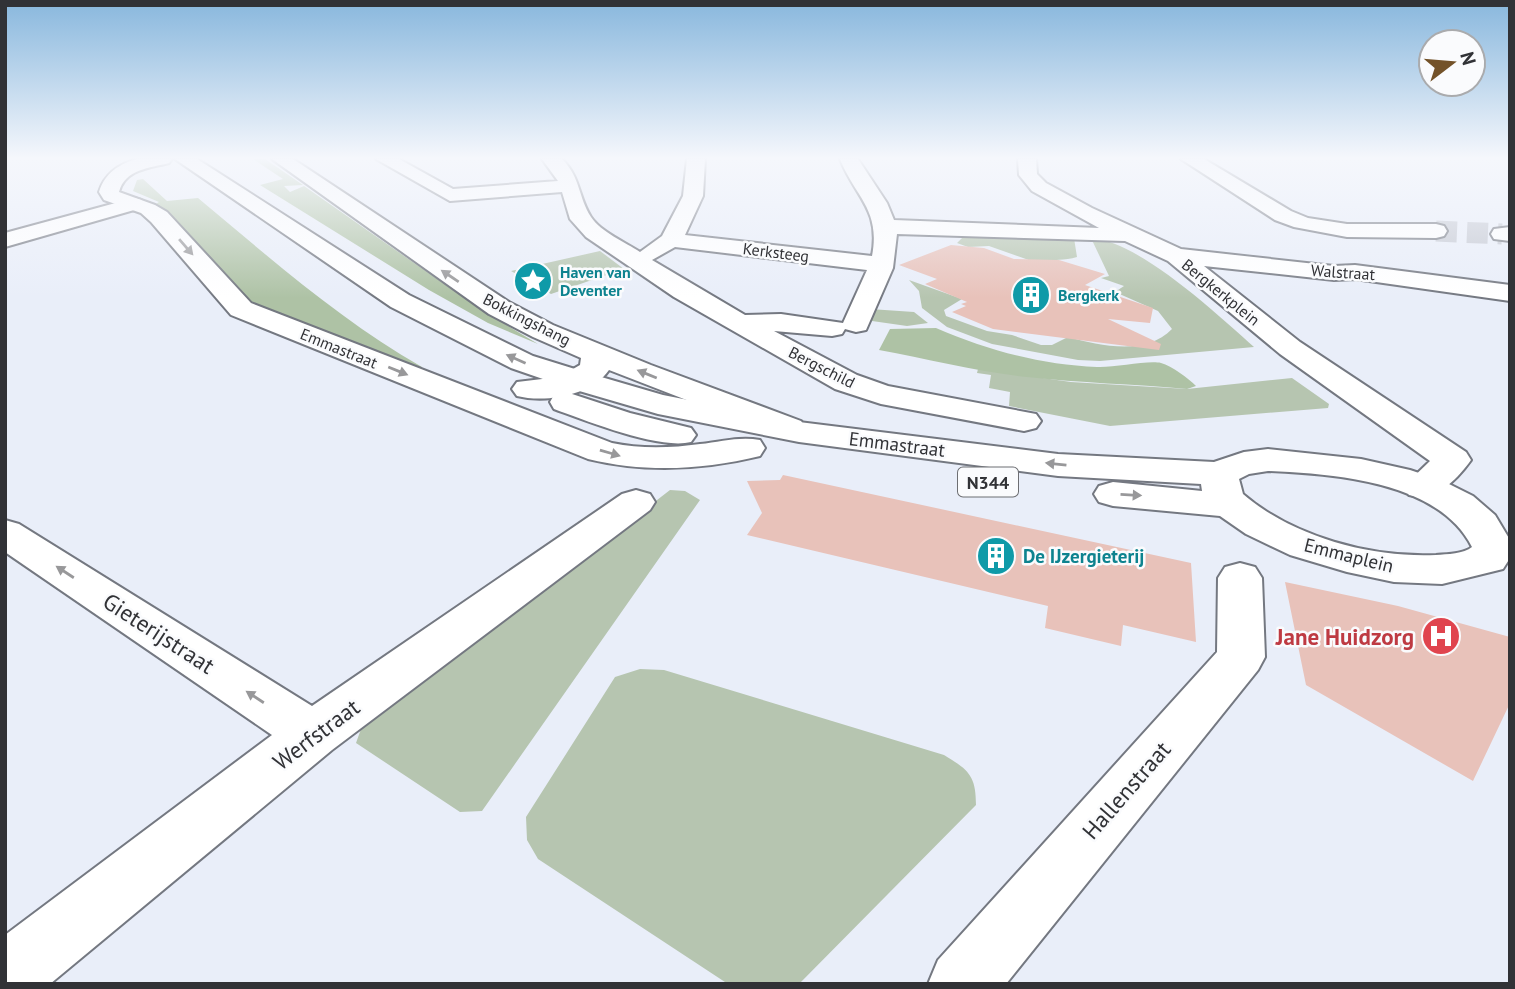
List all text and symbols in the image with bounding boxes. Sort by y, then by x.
north arrow [1417,28,1487,98]
text: N [1455,49,1482,68]
one-way arrow [178,238,193,255]
street label: Kerksteeg [742,238,810,266]
street label: Bergkerkplein [1178,254,1264,330]
place icon: Haven van Deventer [512,260,554,302]
street label: Walstraat [1310,260,1376,284]
place label: Haven van Deventer [560,262,631,300]
one-way arrow [440,269,460,282]
building icon: Bergkerk [1010,274,1052,316]
place label: Bergkerk [1058,285,1119,305]
street label: Bokkingshang [480,288,574,350]
street label: Emmastraat [298,323,381,373]
street label: Bergschild [785,342,859,392]
one-way arrow [506,353,526,365]
one-way arrow [387,366,408,377]
one-way arrow [637,369,658,380]
street label: Emmastraat [848,426,947,462]
one-way arrow [599,449,620,459]
one-way arrow [1045,459,1067,470]
road number: N344 [958,468,1018,496]
one-way arrow [1120,490,1142,501]
street label: Emmaplein [1302,532,1396,578]
building icon: De IJzergieterij [975,535,1017,577]
place label: De IJzergieterij [1023,544,1144,568]
one-way arrow [56,565,74,579]
street label: Gieterijstraat [98,586,220,680]
hospital icon: Jane Huidzorg [1420,615,1462,657]
place label: Jane Huidzorg [1275,622,1414,651]
one-way arrow [246,691,265,704]
street label: Werfstraat [267,692,365,776]
street label: Hallenstraat [1076,735,1177,845]

